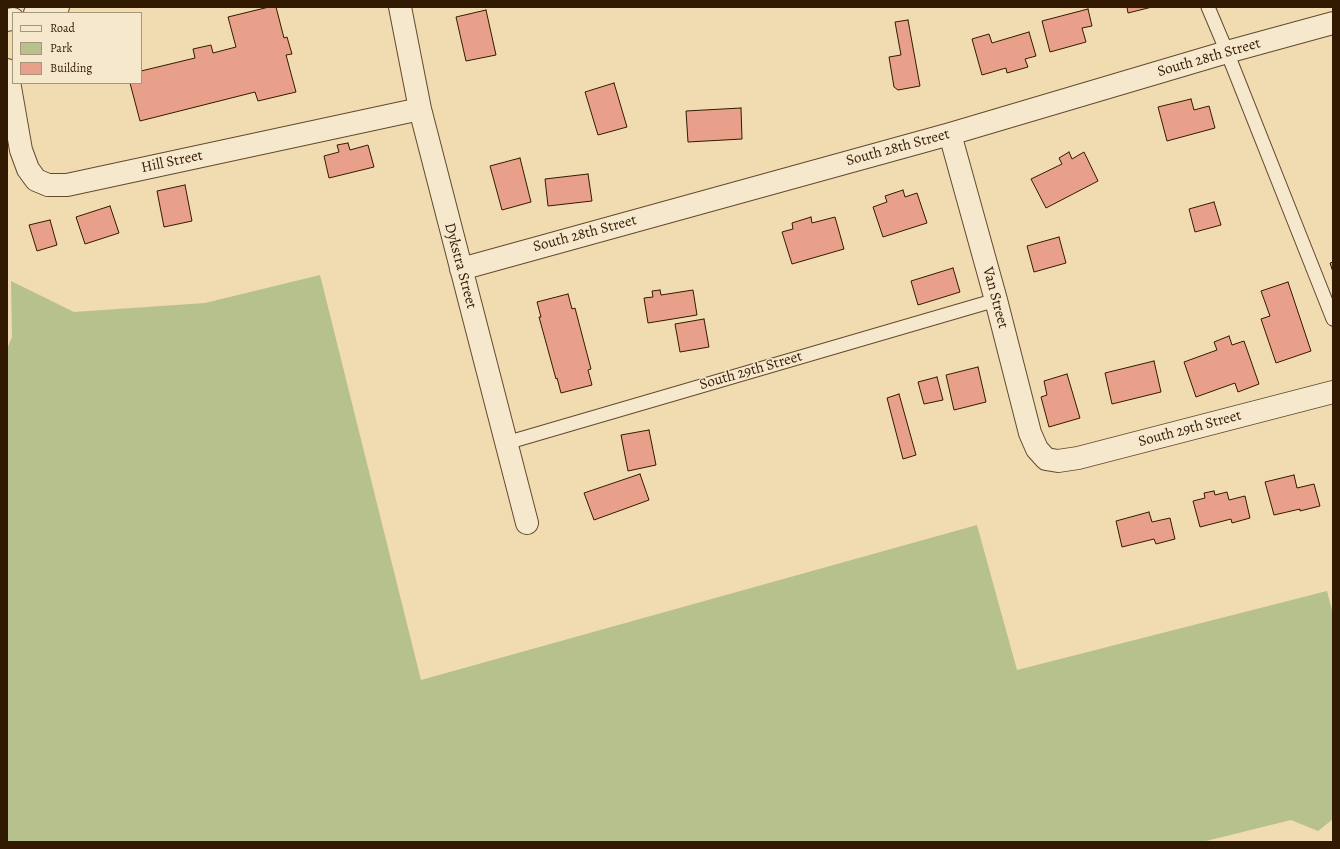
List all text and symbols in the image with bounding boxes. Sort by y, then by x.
legend [12,12,142,84]
text: Road [50,20,75,36]
street label: South 28th Street [1155,35,1263,81]
text: Park [50,40,73,56]
text: Building [50,60,92,76]
street label: South 28th Street [844,126,952,170]
street label: Hill Street [140,147,204,177]
street label: South 28th Street [531,212,639,256]
street label: Dykstra Street [440,221,480,311]
street label: Van Street [978,265,1012,331]
street label: South 29th Street [698,348,804,394]
street label: South 29th Street [1137,407,1243,451]

